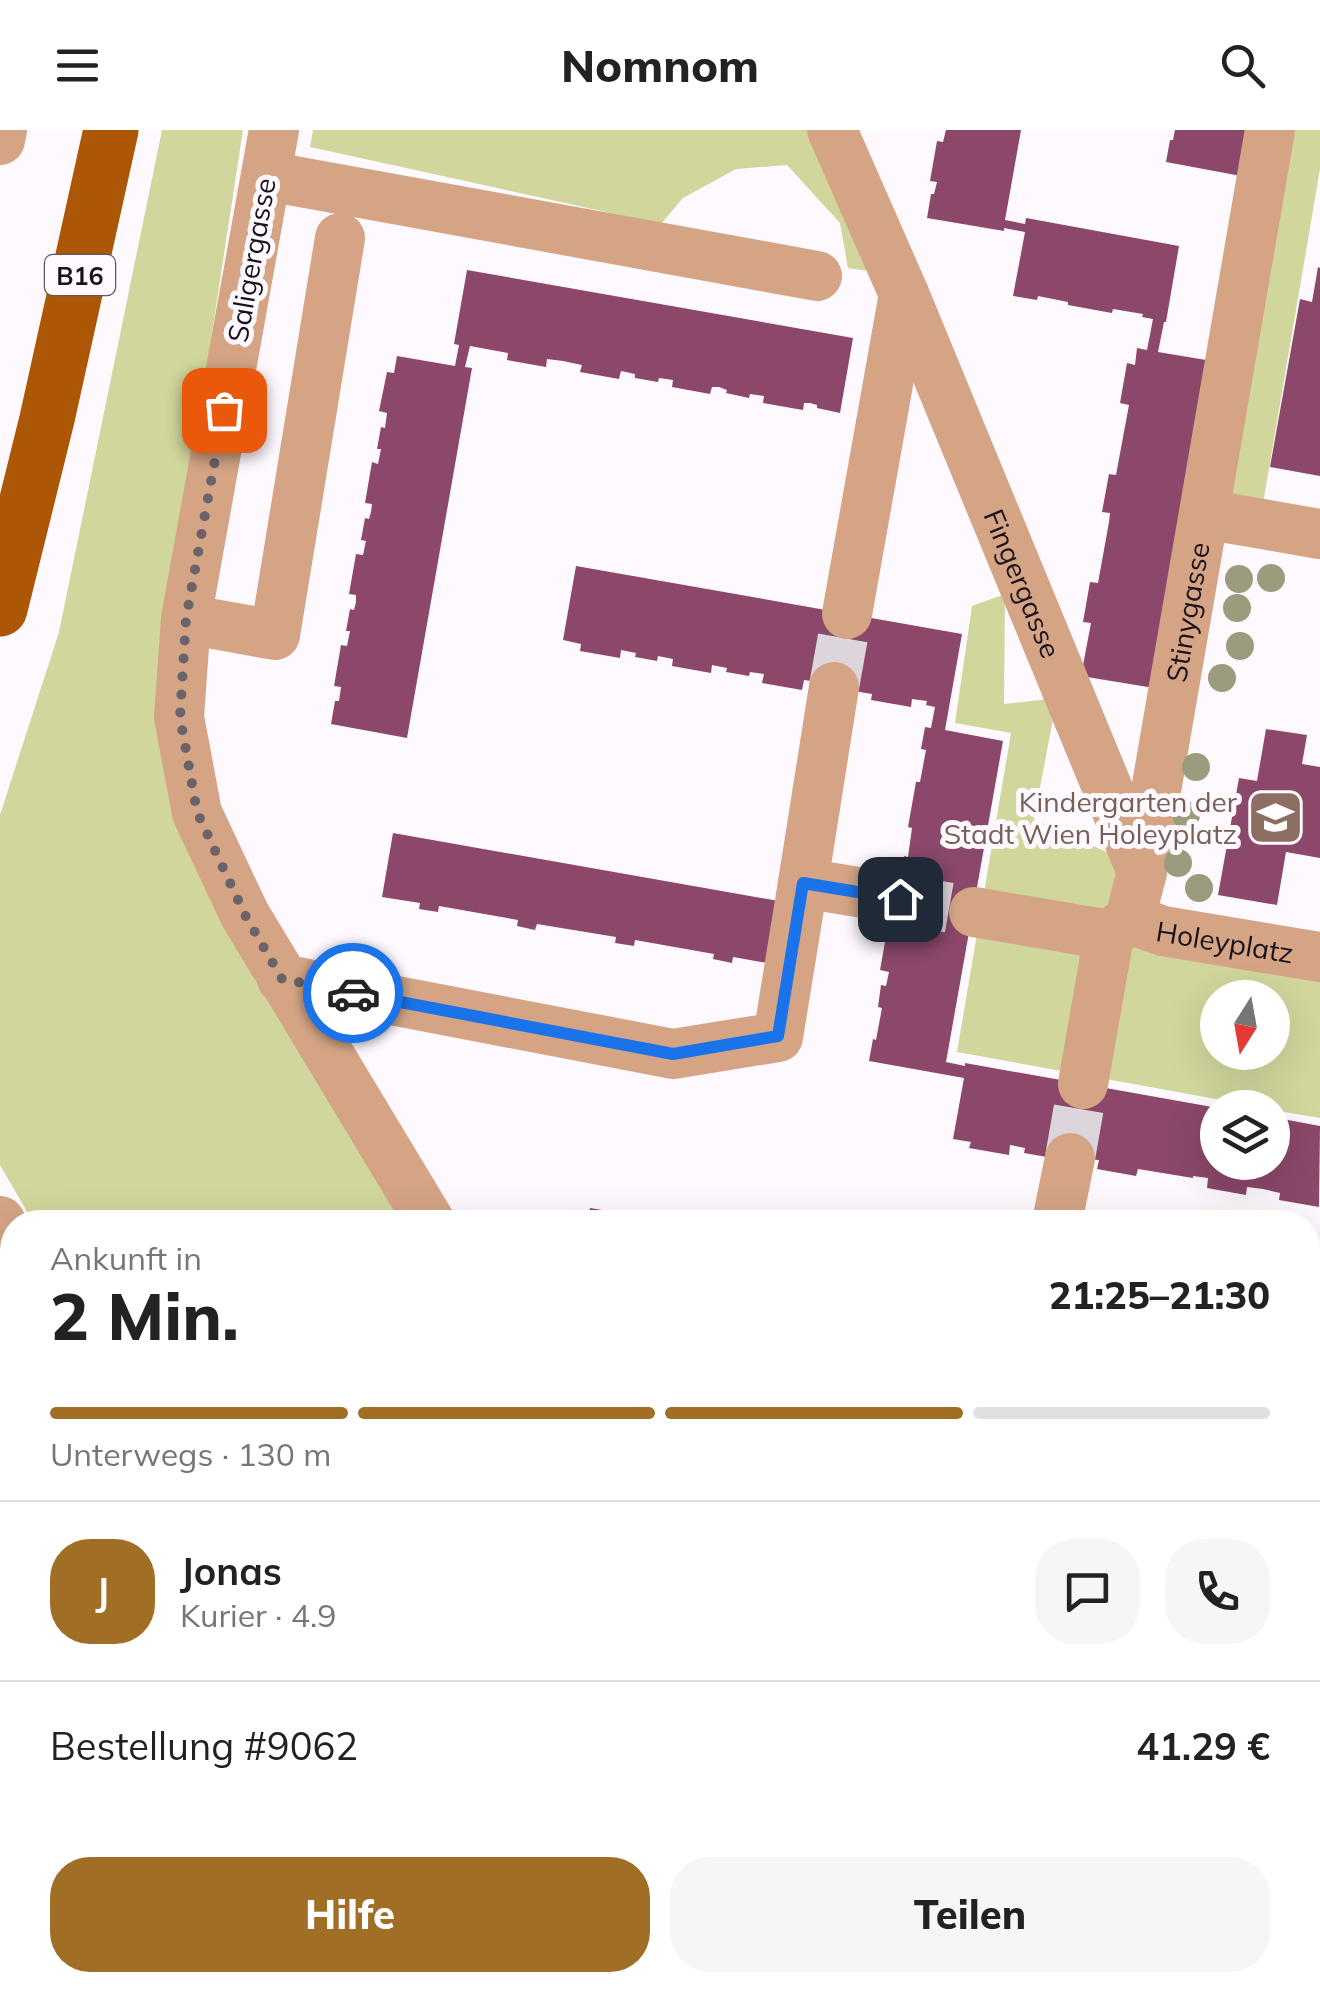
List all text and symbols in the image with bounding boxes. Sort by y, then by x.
text: Nomnom [561,37,759,93]
icon: menu [50,38,105,93]
icon: search [1215,38,1270,93]
street label: Saligergasse [219,175,283,345]
road number: B16 [45,255,115,295]
pin [182,368,267,453]
icon: bag [197,383,252,438]
street label: Fingergasse [977,504,1069,663]
street label: Stinygasse [1158,539,1216,685]
place label: Kindergarten der Stadt Wien Holeyplatz [944,784,1238,851]
school or university icon: Kindergarten der Stadt Wien Holeyplatz [1246,787,1306,847]
pin [858,857,943,942]
icon: home [873,872,928,927]
street label: Holeyplatz [1154,913,1296,970]
courier [303,943,403,1043]
icon: car [326,966,381,1021]
north arrow [1200,980,1290,1070]
map controls [1200,980,1290,1180]
button: layers [1200,1090,1290,1180]
text: Ankunft in [50,1238,202,1278]
text: 21:25–21:30 [1049,1271,1270,1319]
text: 2 Min. [50,1275,239,1356]
text: Unterwegs · 130 m [50,1434,331,1474]
button: chat [1035,1539,1140,1644]
button: phone [1165,1539,1270,1644]
text: Jonas [180,1547,282,1595]
text: J [96,1567,109,1615]
text: Kurier · 4.9 [180,1595,336,1635]
text: Bestellung #9062 [50,1722,358,1770]
text: 41.29 € [1136,1722,1270,1770]
button: Hilfe [50,1857,650,1972]
button: Teilen [670,1857,1270,1972]

